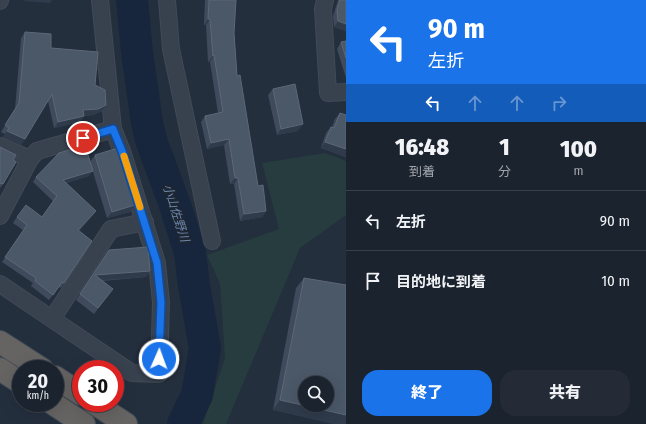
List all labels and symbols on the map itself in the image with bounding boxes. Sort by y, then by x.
pin [66,121,100,155]
water label: 小山佐野川 [160,182,193,246]
position arrow [138,338,180,380]
speed limit sign: 30 [72,360,124,412]

